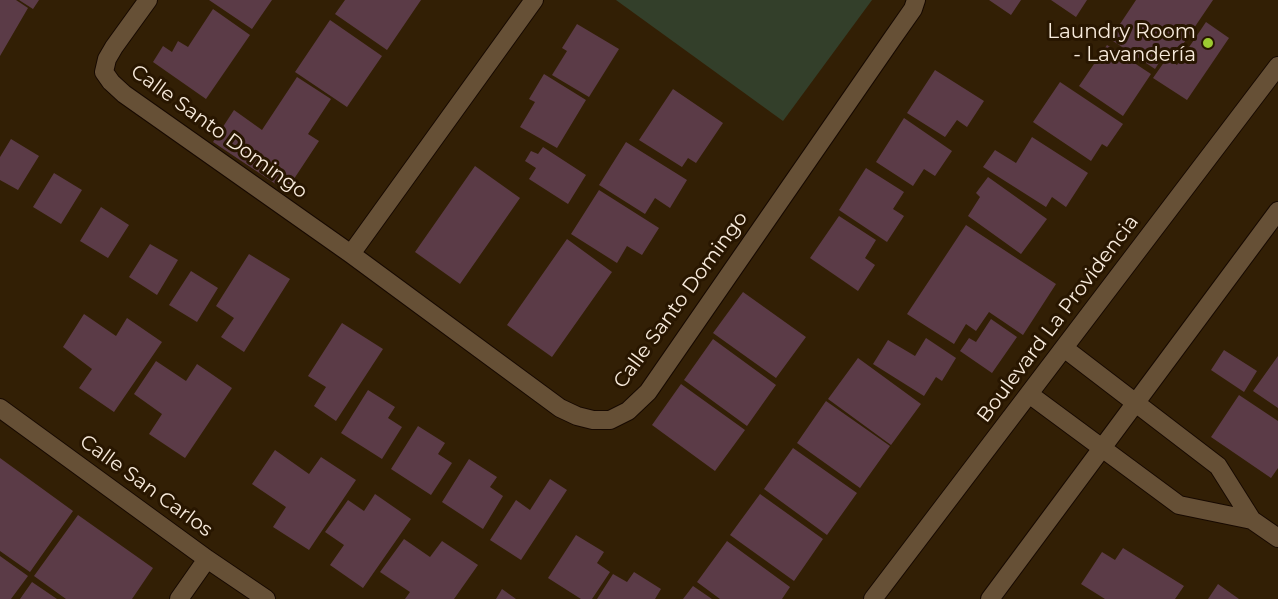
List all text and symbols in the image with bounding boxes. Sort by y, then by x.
place label: Laundry Room - Lavandería [1047,20,1196,67]
marker: Laundry Room - Lavandería [1201,36,1215,50]
street label: Calle Santo Domingo [126,60,312,204]
street label: Calle Santo Domingo [609,207,753,393]
street label: Boulevard La Providencia [972,211,1144,427]
street label: Calle San Carlos [75,430,217,542]

